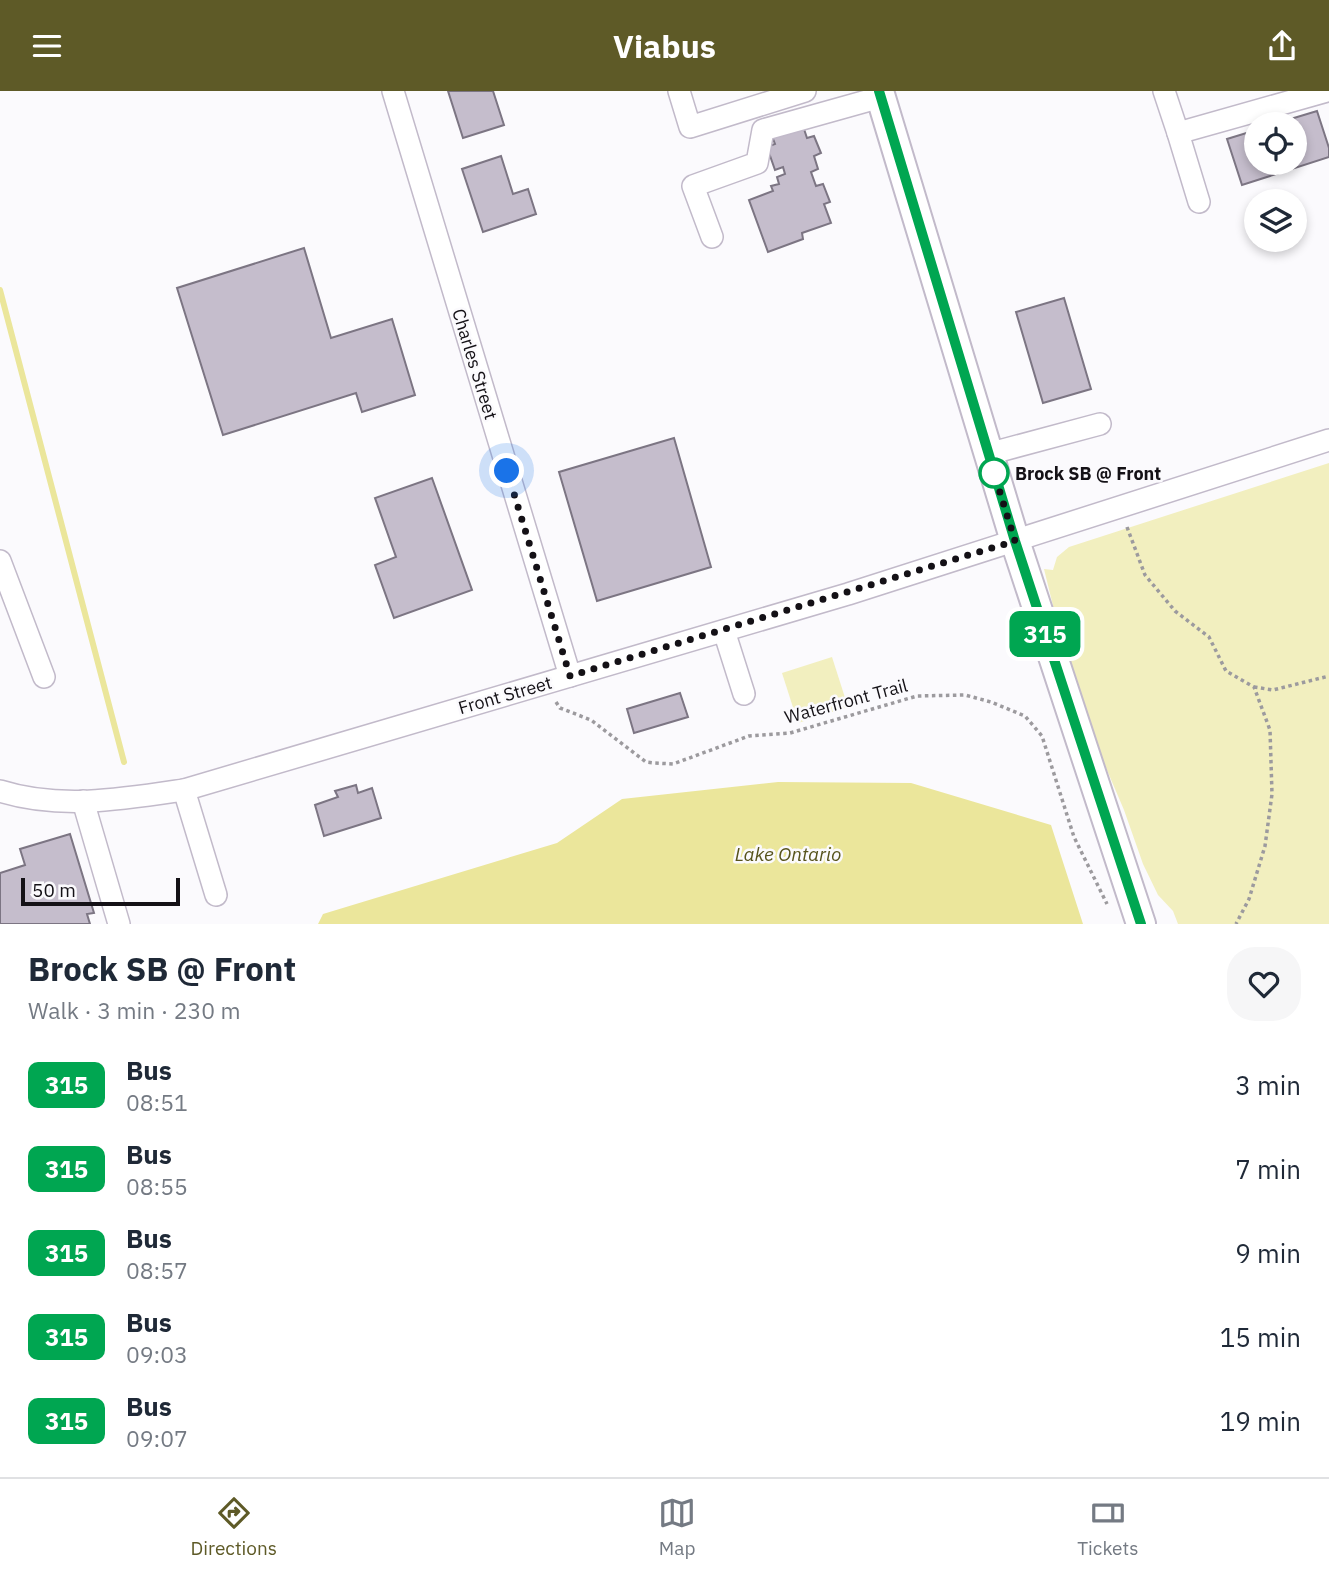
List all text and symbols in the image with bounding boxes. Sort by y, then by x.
text: Viabus [613,25,716,67]
icon: menu [28,27,66,65]
icon: share [1263,27,1301,65]
map controls [1244,112,1307,252]
button: locate [1244,112,1307,175]
button: layers [1244,189,1307,252]
street label: Charles Street [447,306,503,422]
your location [489,453,524,488]
marker: Brock SB @ Front [979,458,1009,488]
place label: Brock SB @ Front [1015,462,1161,485]
line badge: 315 [1005,611,1085,657]
text: 315 [1023,618,1067,650]
street label: Front Street [455,671,555,719]
street label: Waterfront Trail [782,673,910,728]
water label: Lake Ontario [735,842,841,866]
scale bar [21,875,180,907]
text: 50 m [32,878,76,902]
text: Brock SB @ Front [28,947,296,990]
button: heart [1227,947,1301,1021]
text: Walk · 3 min · 230 m [28,995,241,1025]
text: Bus [126,1053,172,1087]
text: 3 min [1235,1068,1301,1102]
text: 315 [45,1069,88,1101]
text: 08:51 [126,1087,188,1117]
text: Bus [126,1137,172,1171]
text: 7 min [1235,1152,1301,1186]
text: 315 [45,1153,88,1185]
text: 08:55 [126,1171,188,1201]
text: Bus [126,1221,172,1255]
text: 9 min [1235,1236,1301,1270]
text: 315 [45,1237,88,1269]
text: 08:57 [126,1255,188,1285]
text: Bus [126,1305,172,1339]
text: 15 min [1220,1320,1301,1354]
text: 315 [45,1321,88,1353]
text: 09:03 [126,1339,188,1369]
text: Bus [126,1389,172,1423]
text: 19 min [1220,1404,1301,1438]
text: 315 [45,1405,88,1437]
text: 09:07 [126,1423,188,1453]
tab: Directions [191,1494,277,1560]
tab: Map [658,1494,696,1560]
tab: Tickets [1077,1494,1138,1560]

